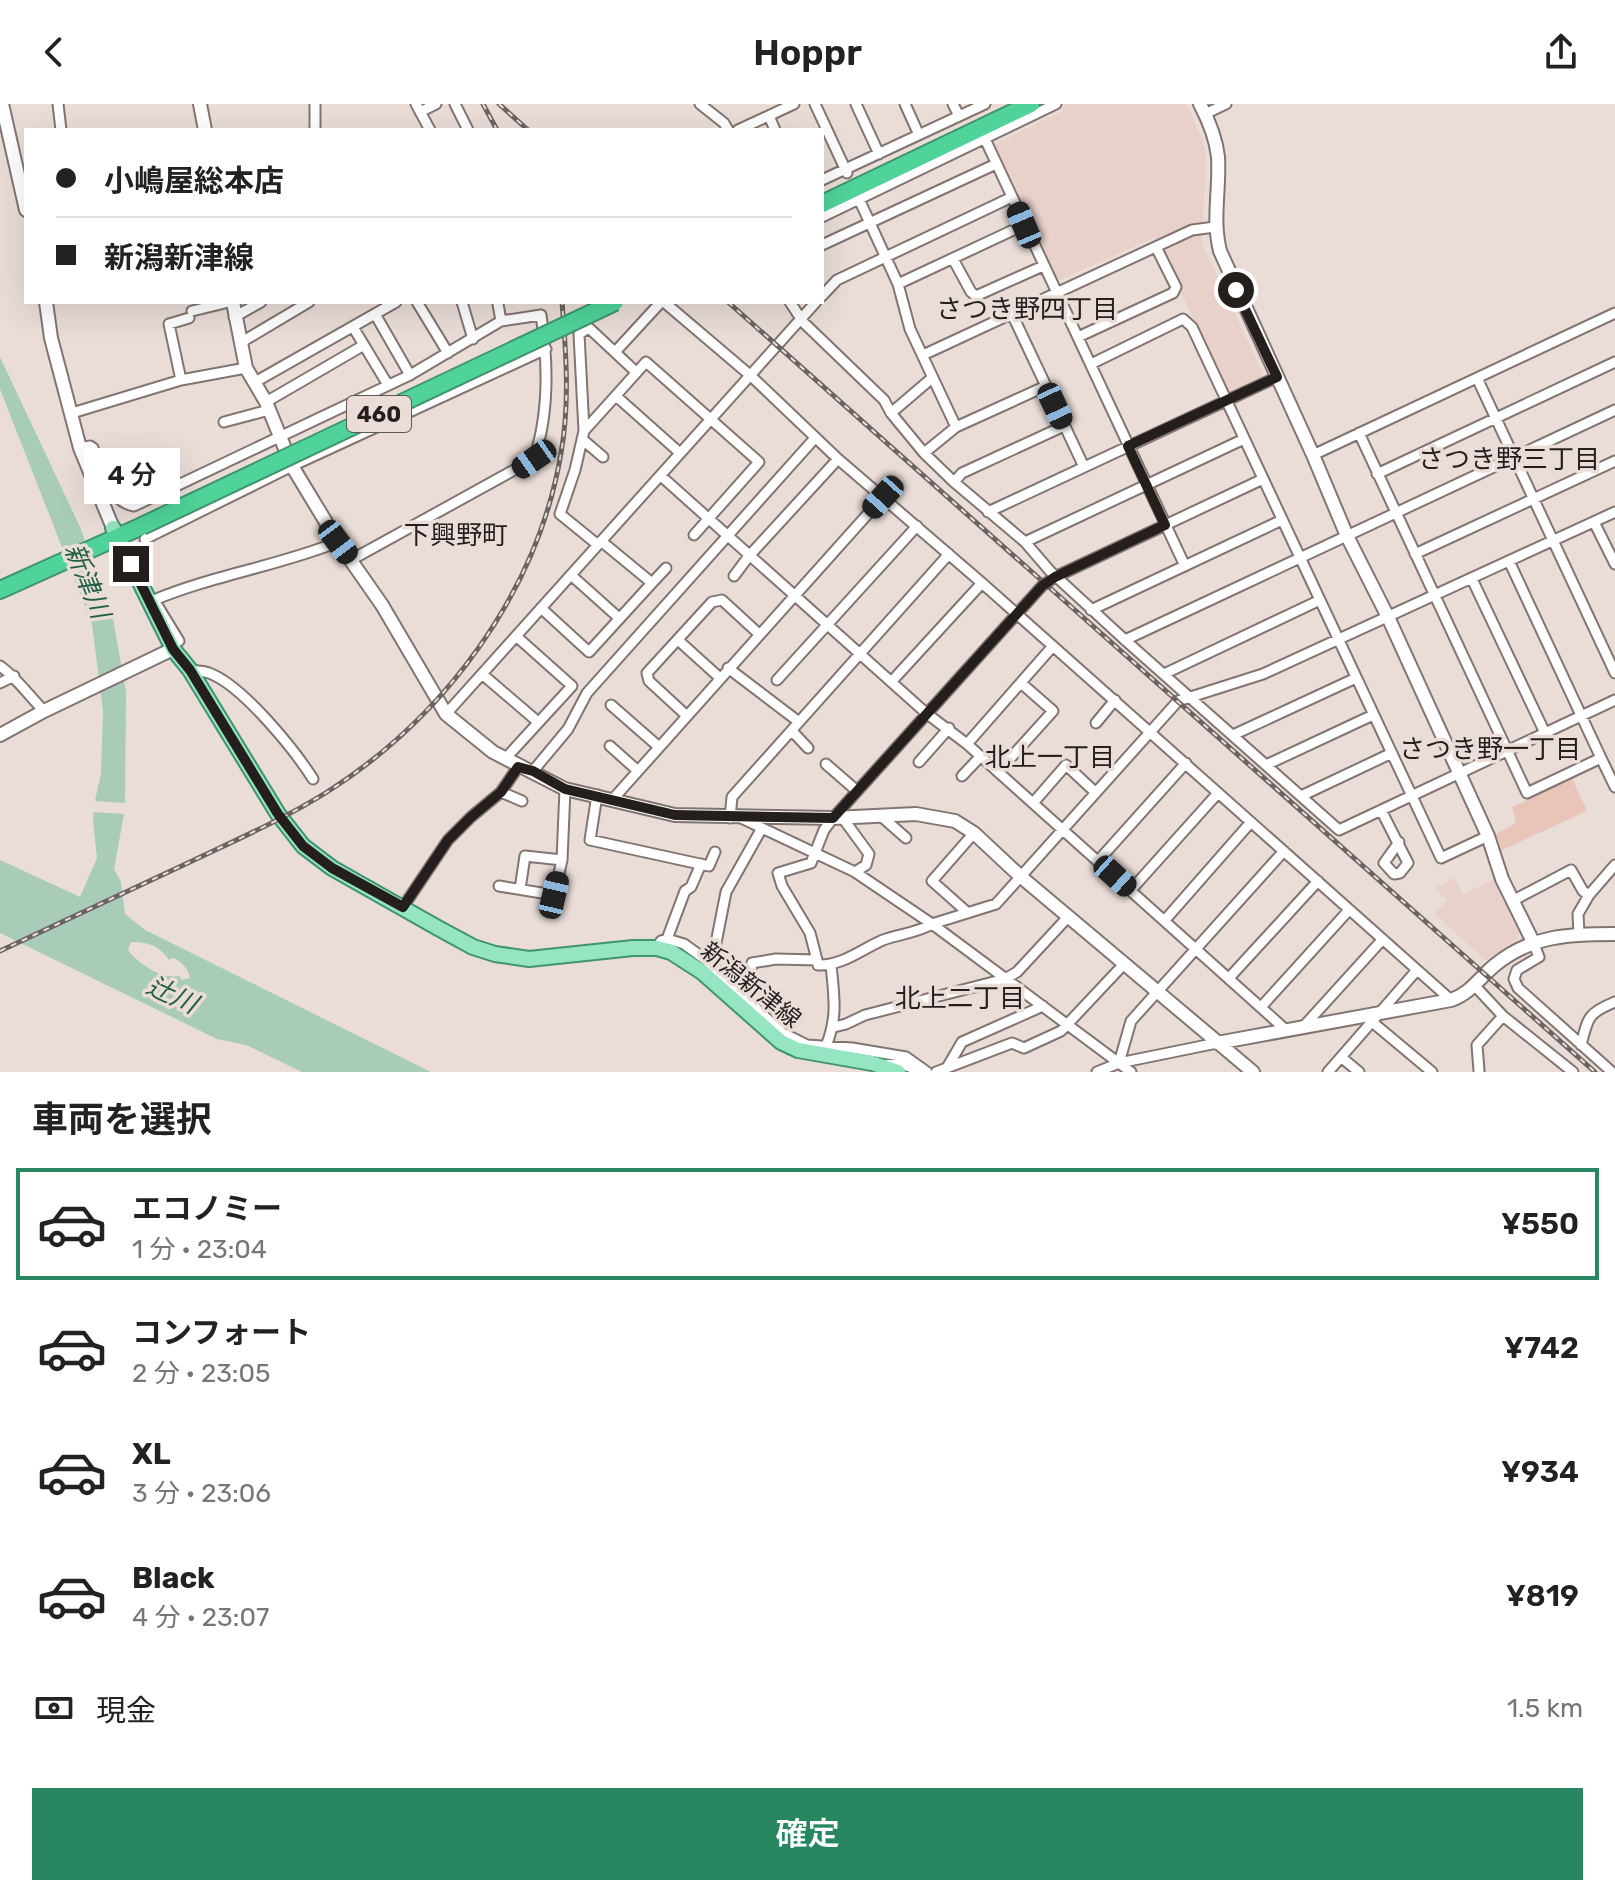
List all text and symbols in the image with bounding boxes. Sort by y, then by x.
icon: back [32,30,76,74]
icon: share [1539,30,1583,74]
text: Hoppr [753,31,862,74]
text: 小嶋屋総本店 [104,163,284,199]
car [1004,198,1044,252]
text: 新潟新津線 [104,240,254,276]
route start [1218,272,1254,308]
district label: さつき野四丁目 [936,294,1118,325]
car [1034,379,1076,433]
road number: 460 [347,396,411,432]
car [507,435,561,483]
district label: さつき野三丁目 [1418,444,1600,475]
callout: 4 分 [83,448,179,504]
text: 4 分 [107,460,157,491]
car [858,471,908,523]
car [314,516,362,568]
district label: 下興野町 [404,520,508,551]
water label: 新津川 [58,539,117,626]
route end [113,546,149,582]
district label: さつき野一丁目 [1399,734,1581,765]
district label: 北上一丁目 [985,742,1115,773]
car [1089,851,1141,901]
car [537,869,571,921]
street label: 新潟新津線 [696,936,806,1034]
water label: 辻川 [142,970,205,1021]
district label: 北上二丁目 [895,983,1025,1014]
text: 車両を選択 [32,1098,212,1141]
icon: car [36,1188,108,1260]
text: エコノミー [132,1191,282,1227]
text: ¥550 [1501,1206,1579,1242]
text: 1 分 · 23:04 [132,1234,267,1265]
icon: car [36,1312,108,1384]
text: コンフォート [132,1315,311,1351]
text: ¥742 [1504,1330,1579,1366]
text: 2 分 · 23:05 [132,1358,270,1389]
icon: car [36,1436,108,1508]
text: XL [132,1436,171,1472]
text: ¥934 [1501,1454,1579,1490]
text: 3 分 · 23:06 [132,1478,271,1509]
icon: car [36,1560,108,1632]
text: Black [132,1560,215,1596]
text: ¥819 [1506,1578,1579,1614]
text: 4 分 · 23:07 [132,1602,269,1633]
icon: cash [32,1686,76,1730]
text: 現金 [96,1693,156,1729]
text: 1.5 km [1507,1693,1583,1724]
button: 確定 [32,1788,1583,1880]

